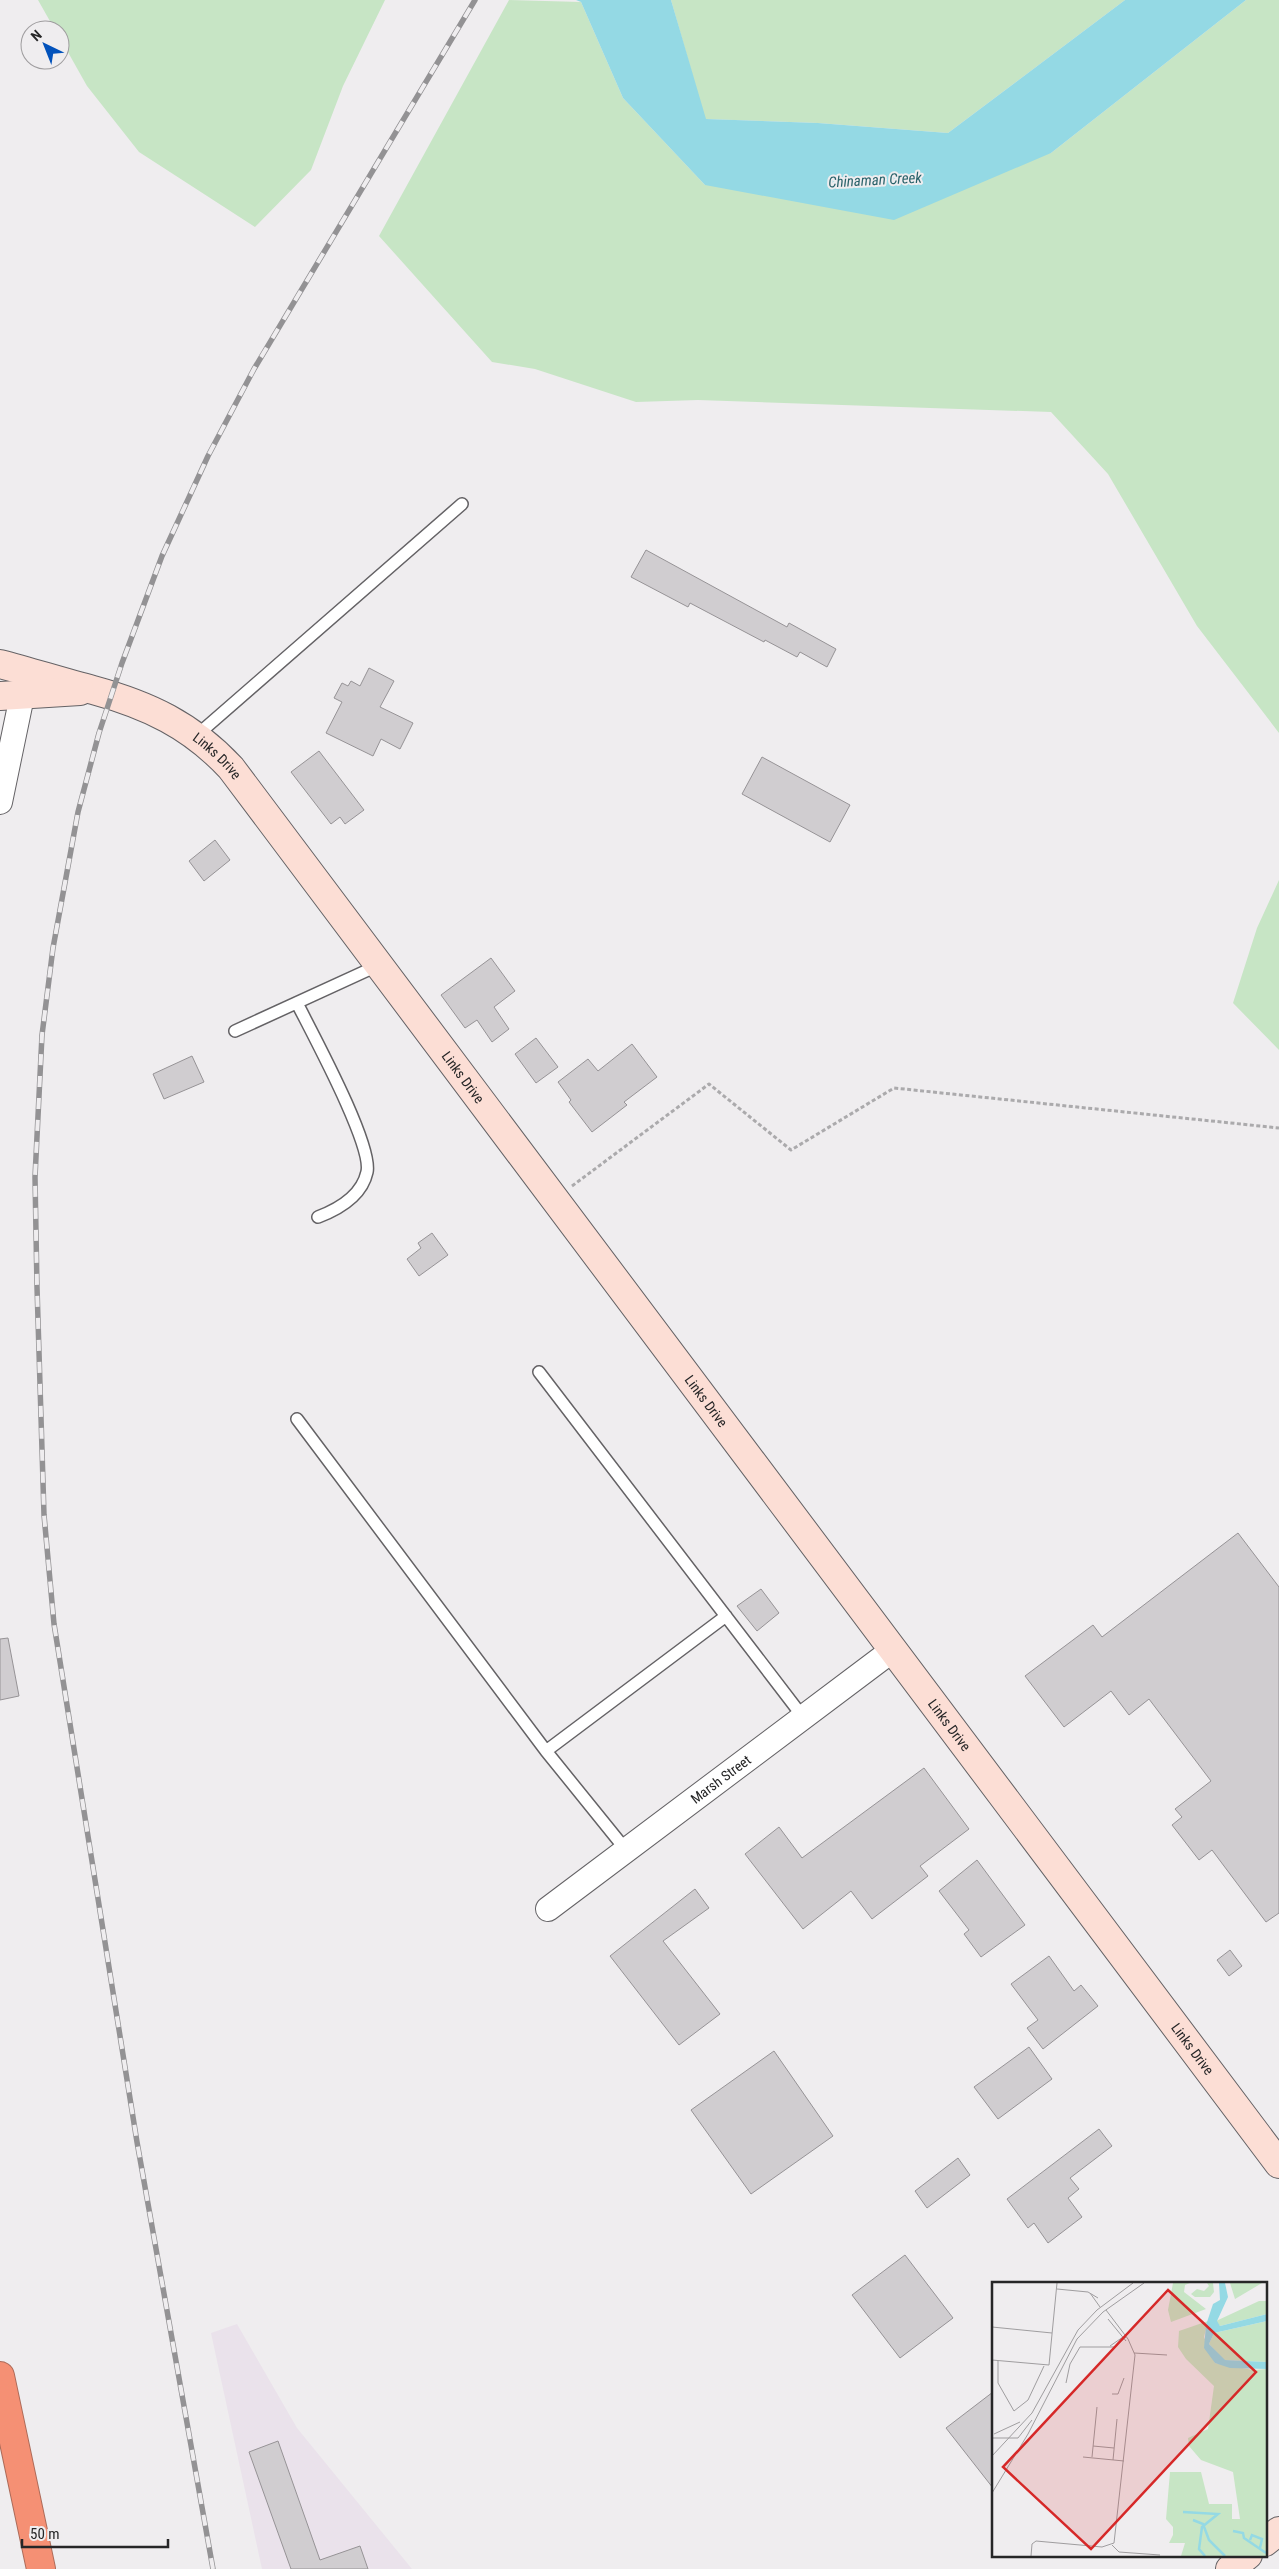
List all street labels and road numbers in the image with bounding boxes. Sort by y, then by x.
street label: Links Drive [190,729,245,783]
street label: Links Drive [439,1048,488,1107]
street label: Links Drive [682,1372,731,1430]
street label: Links Drive [925,1696,974,1754]
street label: Marsh Street [688,1752,754,1807]
street label: Links Drive [1168,2020,1217,2078]

